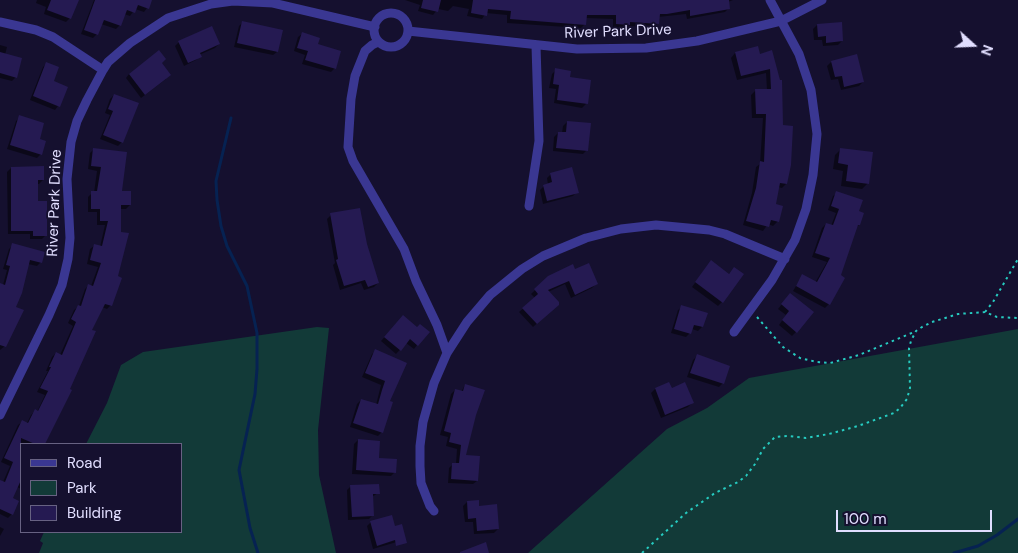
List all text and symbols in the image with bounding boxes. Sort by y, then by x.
north arrow [948,20,998,70]
street label: River Park Drive [564,21,672,43]
text: N [977,42,997,58]
street label: River Park Drive [44,149,66,257]
legend [20,443,182,533]
text: Road [67,453,102,473]
text: Park [67,478,97,498]
scale bar [838,500,994,532]
text: Building [67,503,122,523]
text: 100 m [844,509,887,529]

